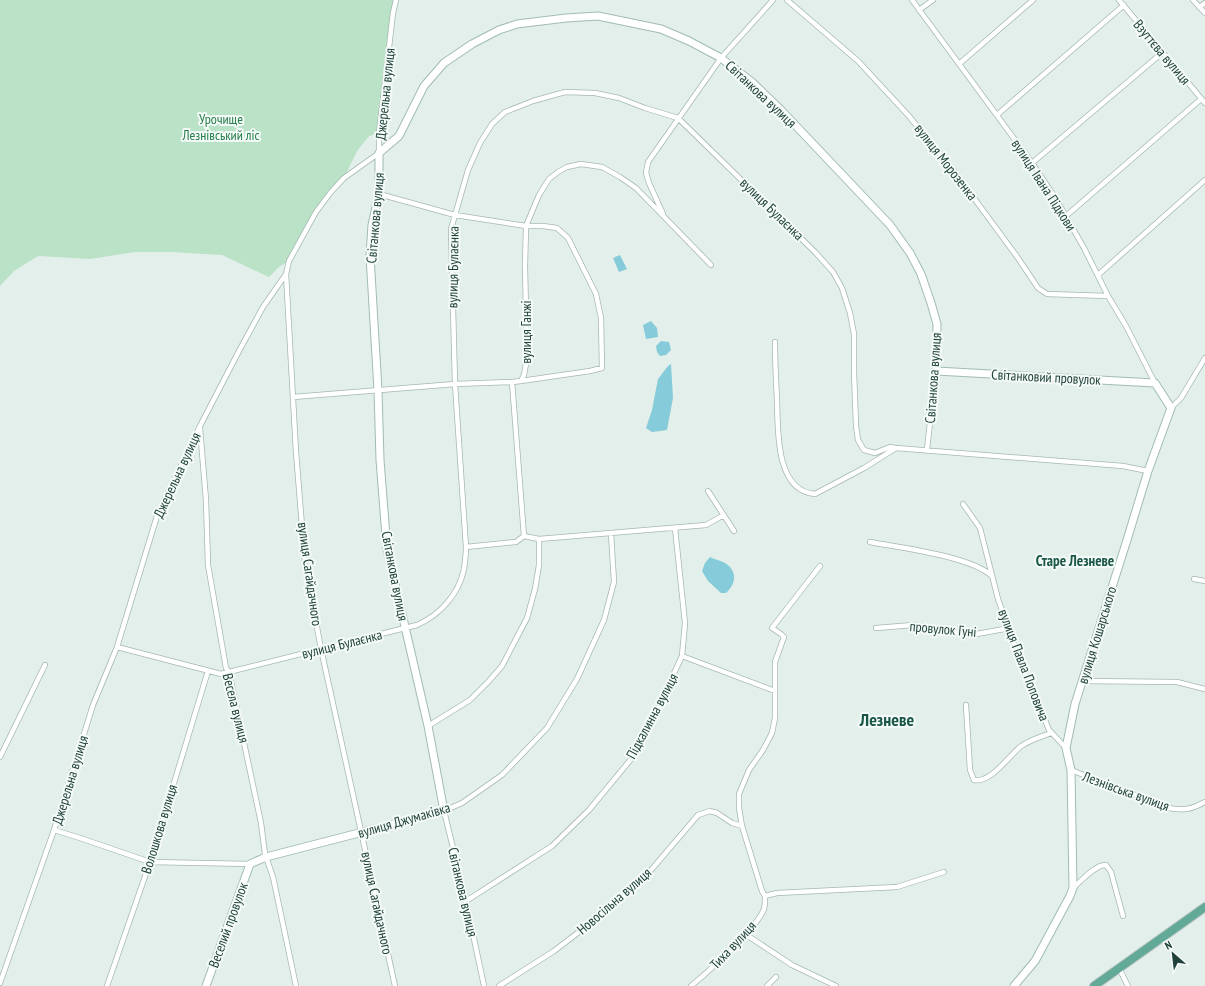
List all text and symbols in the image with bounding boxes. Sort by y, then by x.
street label: Взуттєва вулиця [1129,16,1195,88]
street label: Джерельна вулиця [371,47,399,141]
street label: Світанкова вулиця [722,56,800,132]
park label: Урочище Лезнівський ліс [181,110,260,144]
street label: вулиця Морозенка [911,120,981,204]
street label: вулиця Івана Підкови [1008,136,1080,234]
street label: Світанкова вулиця [362,172,388,264]
street label: вулиця Булаєнка [736,174,808,244]
street label: вулиця Булаєнка [443,226,463,308]
street label: вулиця Ганжі [517,300,535,364]
street label: Світанкова вулиця [921,332,945,424]
street label: Світанковий провулок [991,365,1102,389]
street label: Джерельна вулиця [149,429,205,521]
street label: вулиця Сагайдачного [294,521,326,627]
street label: Світанкова вулиця [377,530,413,622]
district label: Старе Лезневе [1036,551,1114,570]
street label: вулиця Кошарського [1074,584,1120,686]
street label: вулиця Павла Поповича [994,606,1054,724]
street label: провулок Гуні [909,617,977,641]
street label: вулиця Булаєнка [300,625,384,663]
street label: Підкалинна вулиця [622,670,682,762]
street label: Весела вулиця [219,671,253,745]
district label: Лезневе [859,708,914,731]
street label: Джерельна вулиця [48,733,92,827]
street label: Лезнівська вулиця [1079,767,1172,815]
street label: Волошкова вулиця [137,782,181,876]
street label: вулиця Джумаківка [356,798,452,842]
street label: Світанкова вулиця [444,846,482,938]
street label: вулиця Сагайдачного [357,850,397,956]
street label: Новосільна вулиця [573,864,655,938]
street label: Веселий провулок [204,879,252,970]
street label: Тиха вулиця [706,917,760,973]
north arrow [1153,934,1193,974]
text: N [1162,938,1174,953]

